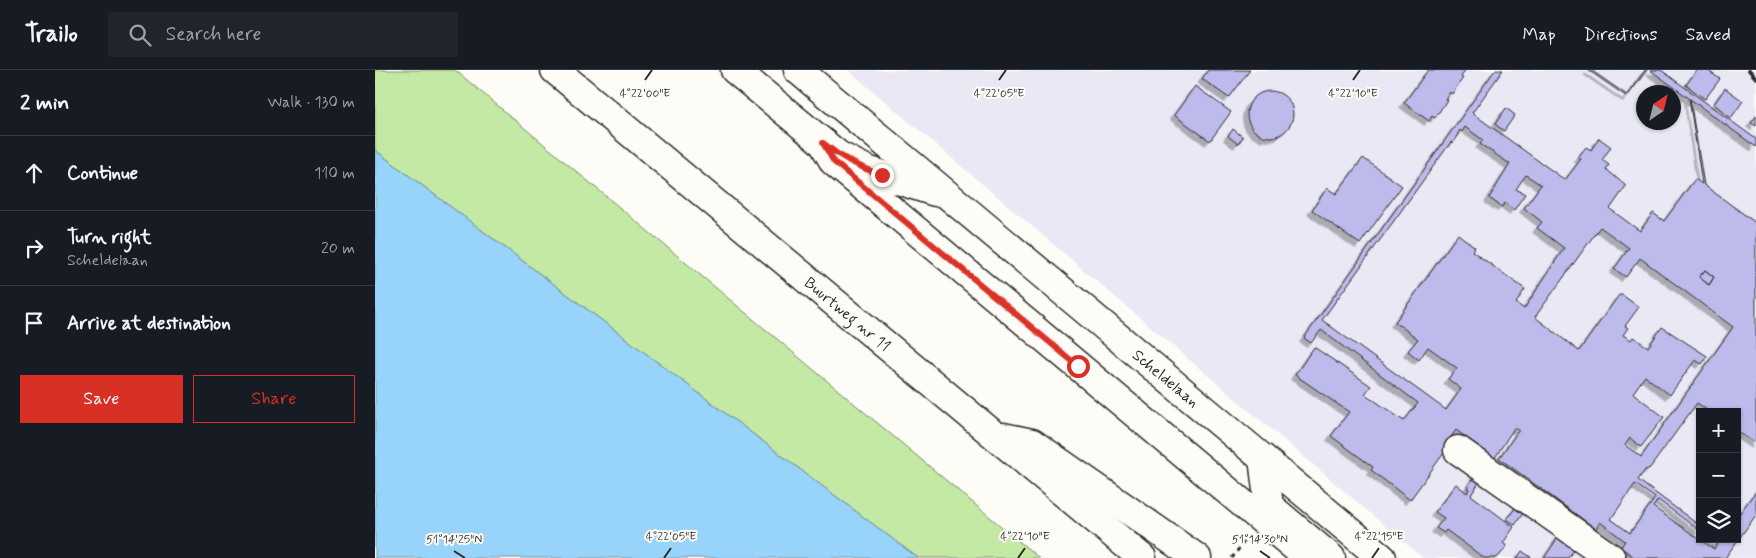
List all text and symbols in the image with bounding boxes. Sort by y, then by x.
search box [108,12,458,57]
text: Trailo [25,19,78,50]
icon: search [126,21,154,49]
text: Search here [166,22,261,47]
text: Map [1523,23,1556,47]
text: Directions [1584,23,1658,47]
text: Saved [1686,23,1731,47]
north arrow [1636,85,1681,130]
text: 4°22'00"E [620,86,670,102]
text: 4°22'05"E [974,86,1024,102]
text: 4°22'10"E [1328,86,1378,102]
text: 2 min [20,89,69,117]
text: Walk · 130 m [268,92,355,113]
icon: ahead [20,159,48,187]
text: Continue [67,161,138,186]
text: 110 m [314,163,355,184]
route end [871,164,894,187]
text: Turn right [67,225,151,250]
icon: right [20,234,48,262]
text: 20 m [321,238,355,259]
text: Scheldelaan [67,250,148,271]
street label: Buurtweg nr 11 [800,273,895,357]
icon: arrive [20,309,48,337]
text: Arrive at destination [67,311,231,336]
street label: Scheldelaan [1128,345,1203,413]
route start [1067,355,1090,378]
button: Save [20,375,183,423]
button: Share [193,375,355,423]
map controls [1696,408,1741,543]
button: + [1696,408,1741,453]
button: − [1696,453,1741,498]
button: layers [1696,498,1741,543]
text: 4°22'05"E [646,529,696,545]
text: 4°22'10"E [1000,529,1050,545]
text: 4°22'15"E [1355,529,1403,545]
text: 51°14'25"N [426,532,482,548]
text: 51°14'30"N [1232,532,1288,548]

